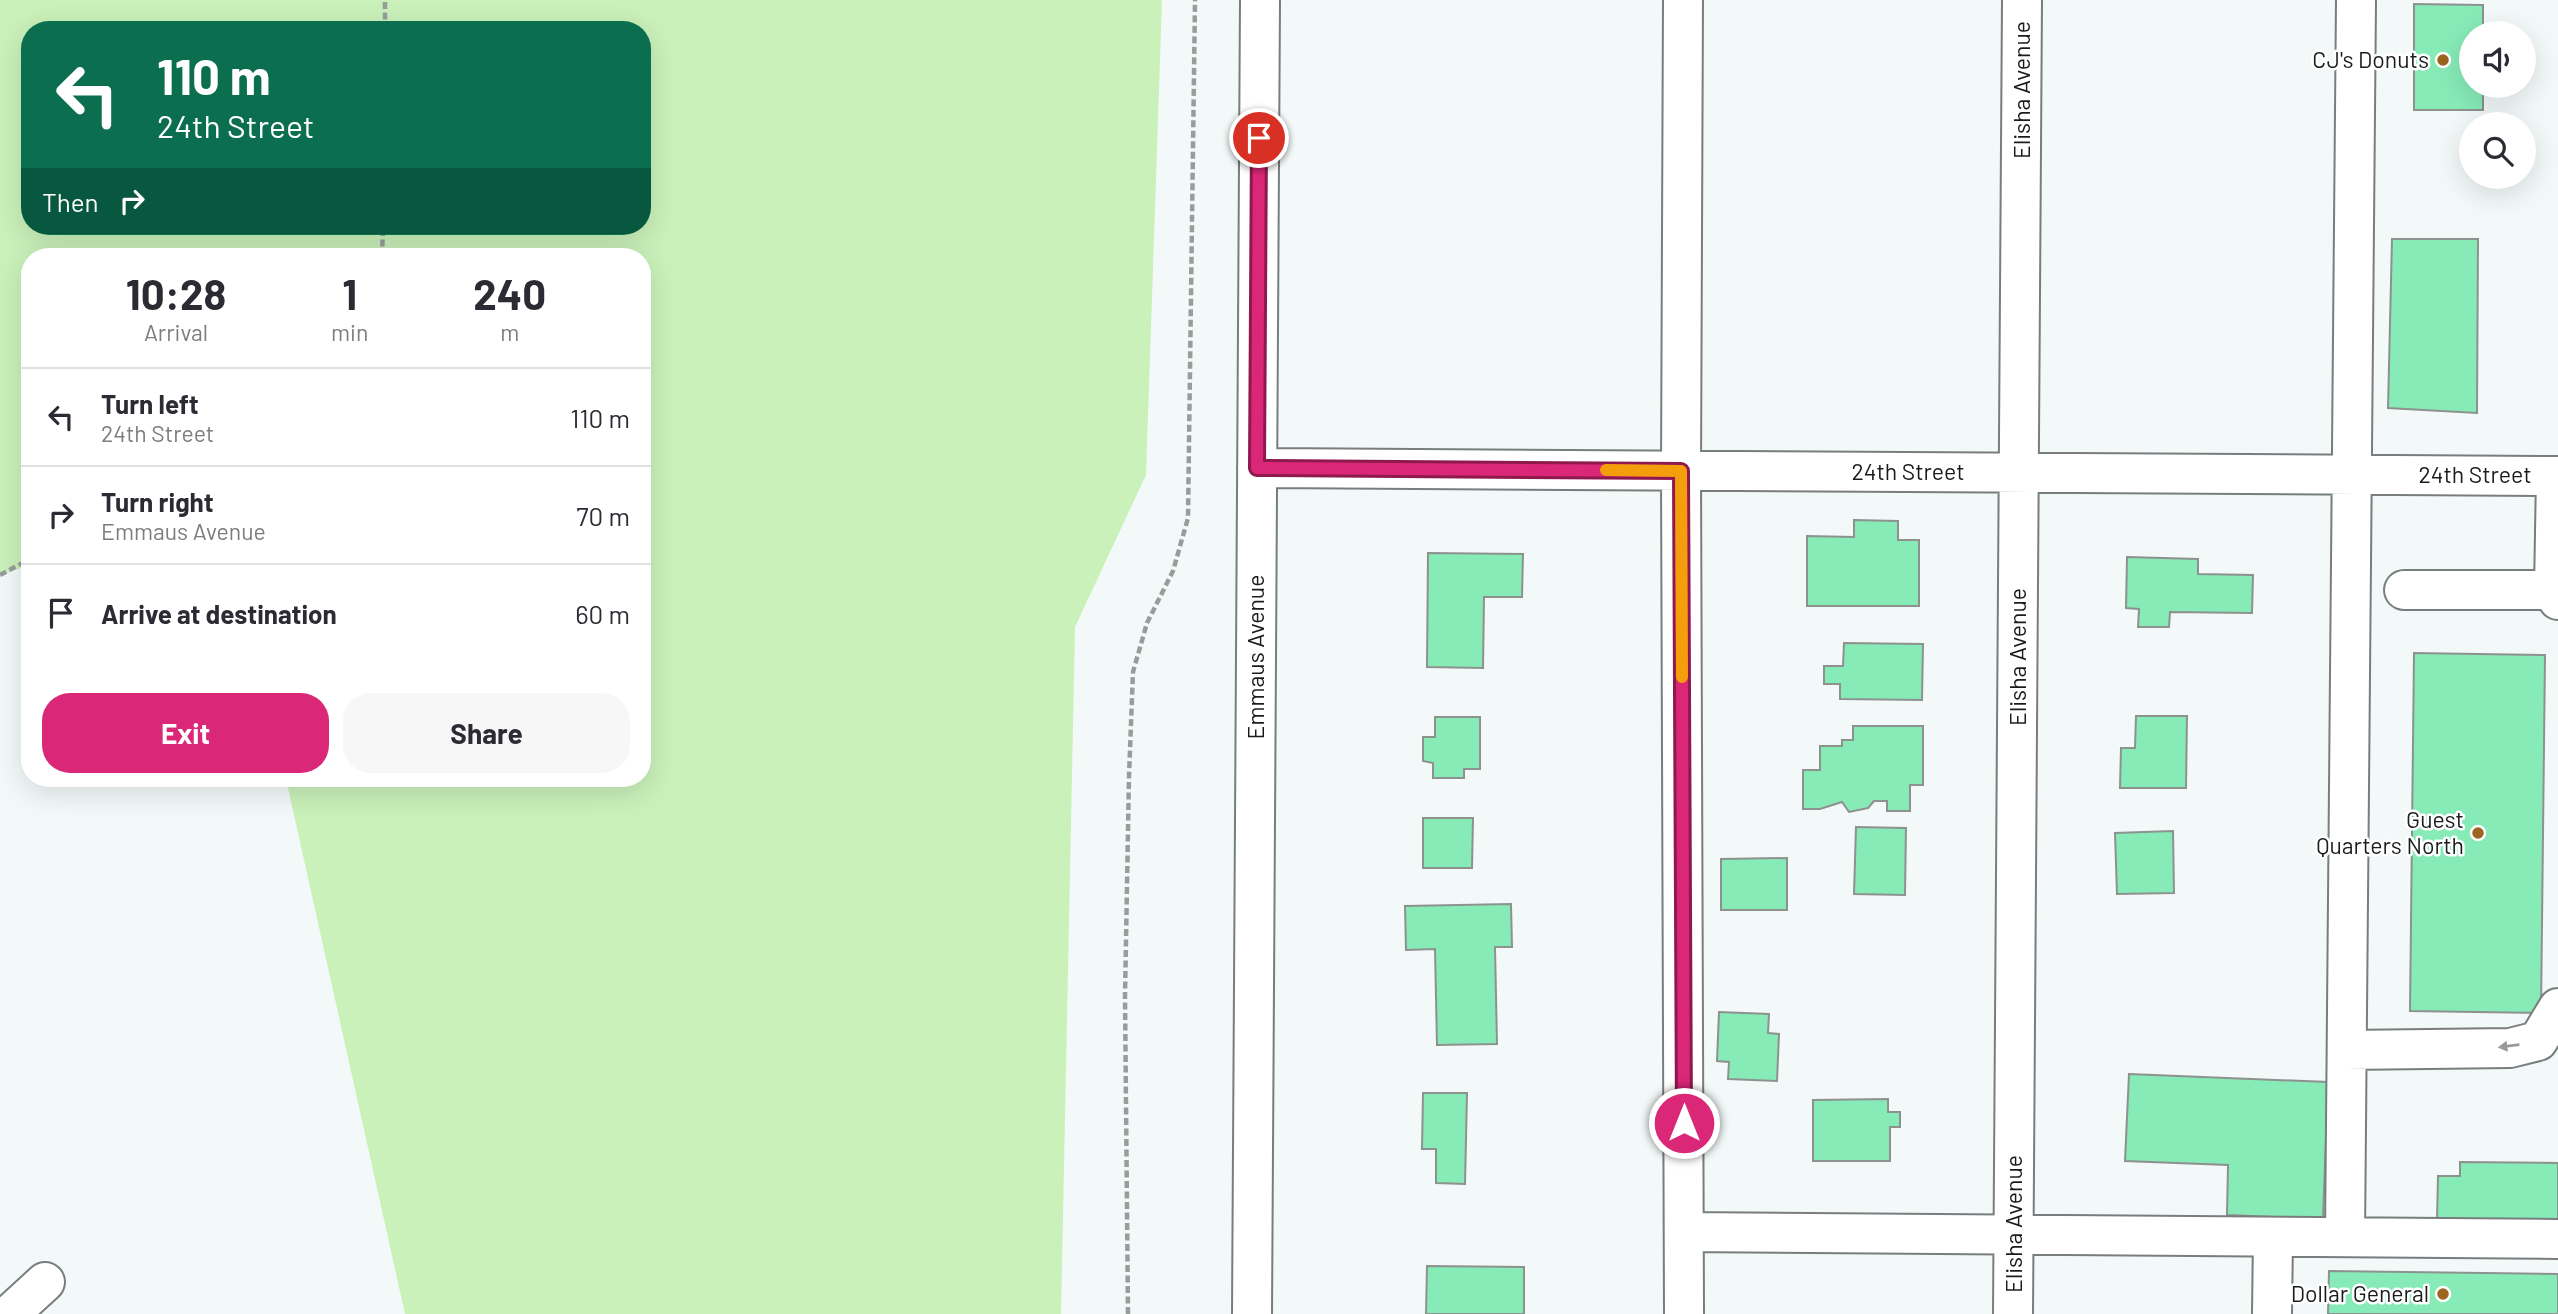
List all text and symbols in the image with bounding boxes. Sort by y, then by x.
street label: Elisha Avenue [2007,21,2035,159]
map controls [2459,21,2536,189]
button: sound [2459,21,2536,98]
place label: CJ's Donuts [2312,45,2429,73]
text: 110 m [157,46,271,105]
icon: left [42,49,133,140]
marker: CJ's Donuts [2435,52,2451,68]
text: 24th Street [157,106,314,144]
pin [1229,108,1289,168]
button: search [2459,112,2536,189]
icon: arrive [1240,119,1278,157]
icon: right [113,182,151,220]
text: Then [42,186,99,217]
text: 10:28 [126,268,226,318]
text: 1 [342,268,357,318]
text: 240 [473,268,546,318]
text: Arrival [144,318,208,346]
text: min [331,318,368,346]
text: m [500,318,519,346]
text: Turn left [101,388,199,419]
icon: left [42,398,80,436]
text: 110 m [570,402,630,433]
text: 24th Street [101,419,214,447]
street label: 24th Street [1851,457,1965,485]
street label: 24th Street [2418,460,2532,488]
text: Turn right [101,486,214,517]
icon: right [42,496,80,534]
text: 70 m [576,500,630,531]
text: Emmaus Avenue [101,517,266,545]
street label: Emmaus Avenue [1241,575,1269,739]
street label: Elisha Avenue [2003,588,2031,726]
icon: arrive [42,594,80,632]
text: Arrive at destination [101,598,337,629]
text: 60 m [575,598,630,629]
button: Exit [42,693,329,773]
button: Share [343,693,630,773]
place label: Guest Quarters North [2316,805,2464,859]
marker: Guest Quarters North [2470,825,2486,841]
one-way arrow [2498,1041,2520,1052]
position arrow [1647,1086,1721,1160]
street label: Elisha Avenue [1999,1155,2027,1293]
place label: Dollar General [2291,1279,2429,1307]
marker: Dollar General [2435,1286,2451,1302]

